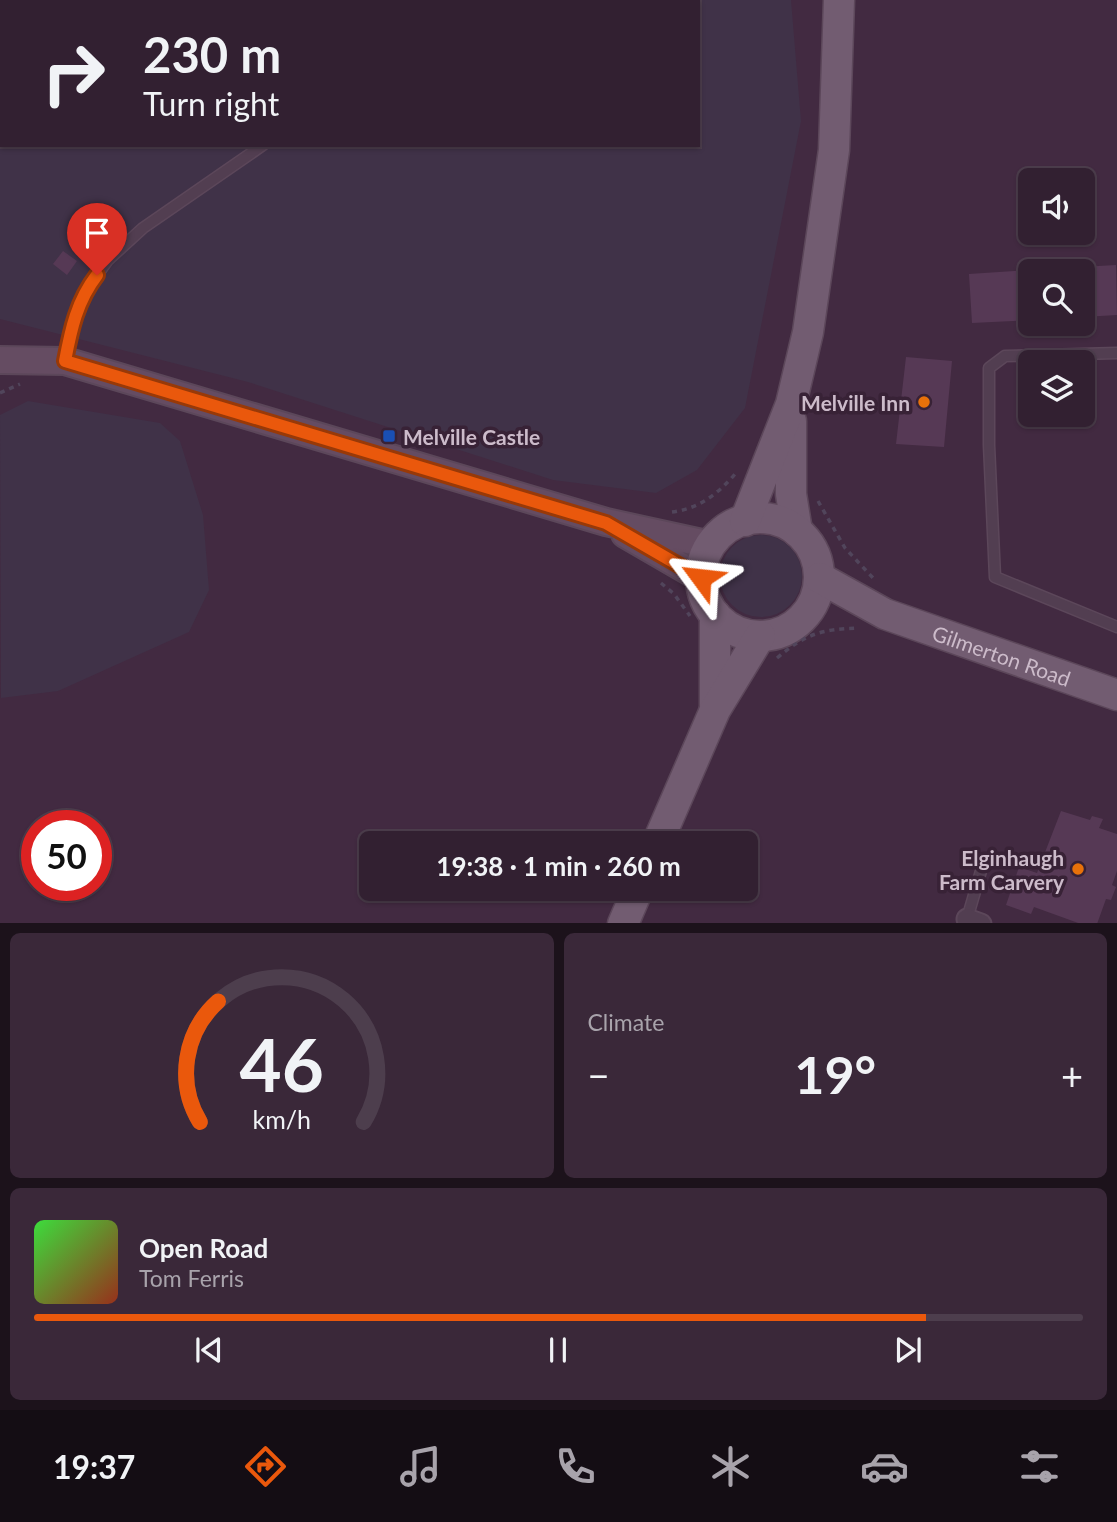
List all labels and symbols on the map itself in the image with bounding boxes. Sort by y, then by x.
pin [67,203,127,275]
place label: Melville Inn [801,390,910,415]
marker: Melville Inn [916,394,932,410]
place label: Melville Castle [403,424,540,449]
marker: Melville Castle [381,428,397,444]
position arrow [664,541,738,615]
street label: Gilmerton Road [929,619,1074,690]
speed limit sign: 50 [21,810,112,901]
place label: Elginhaugh Farm Carvery [939,845,1065,894]
marker: Elginhaugh Farm Carvery [1070,861,1086,877]

